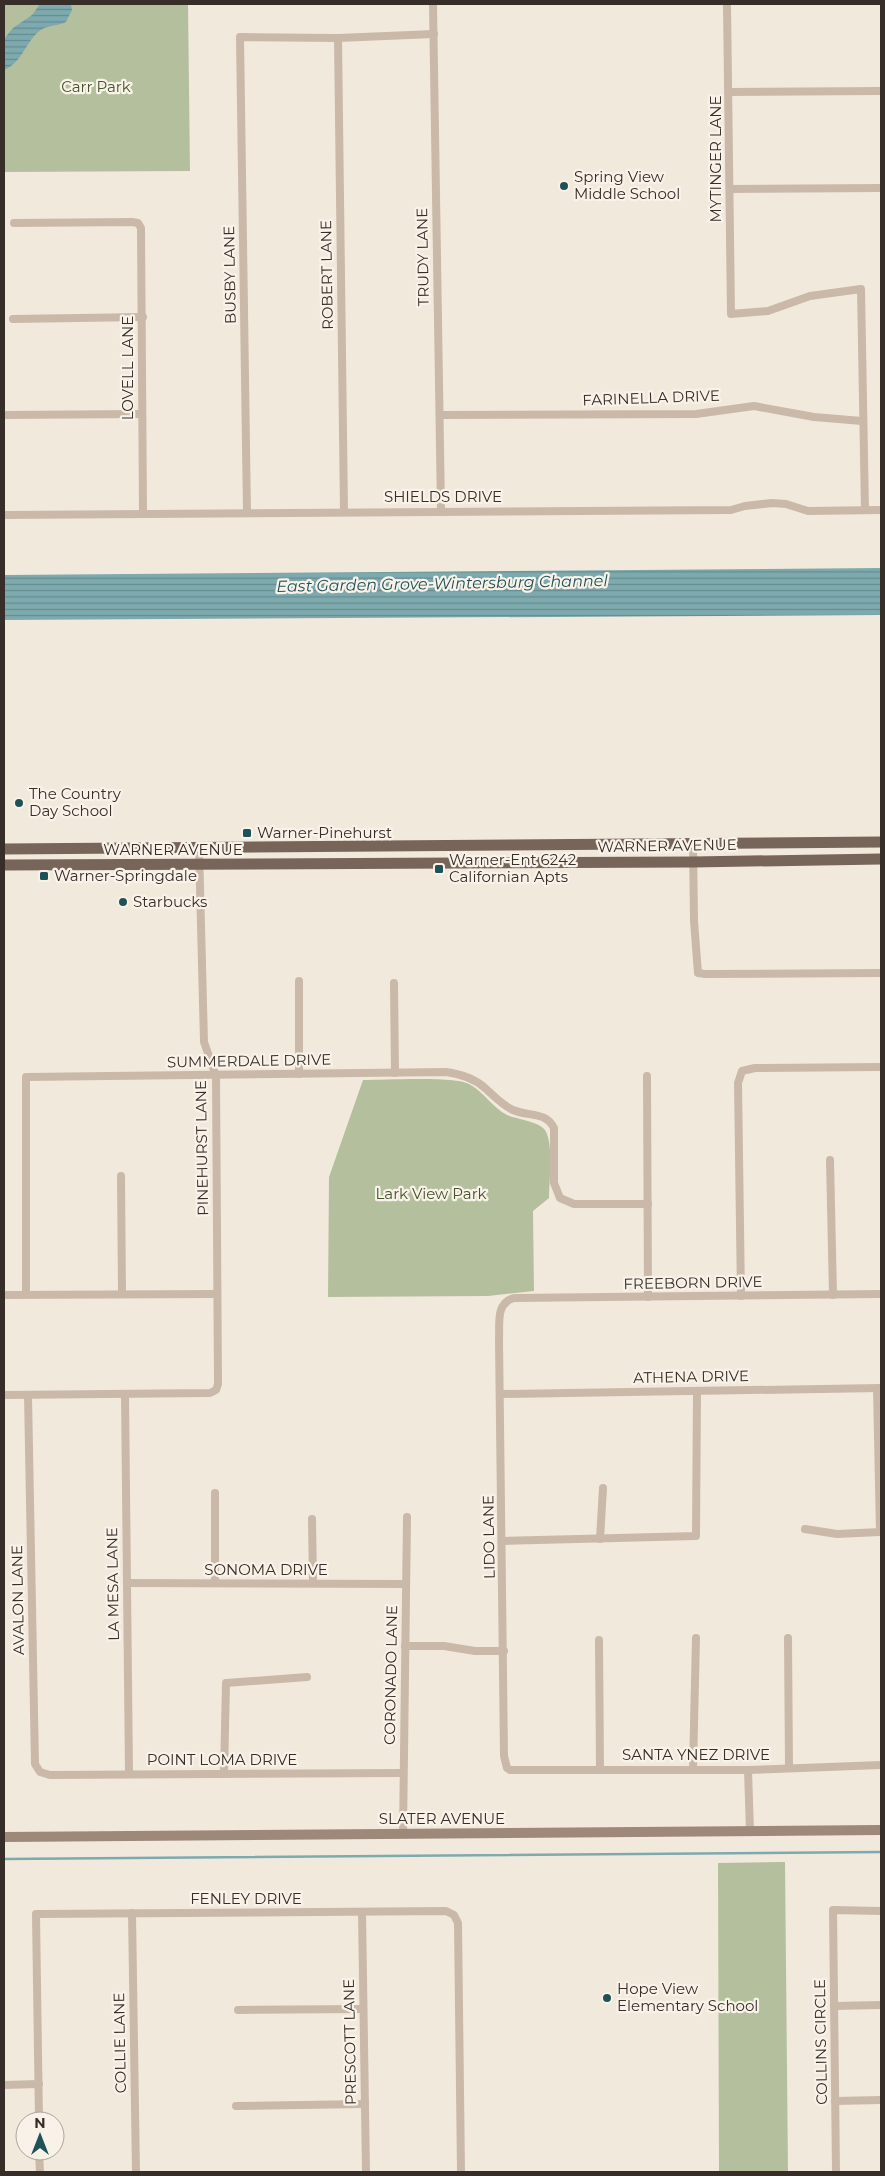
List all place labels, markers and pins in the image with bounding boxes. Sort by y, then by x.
place label: Spring View Middle School [574,167,680,203]
marker: Spring View Middle School [558,180,570,192]
place label: The Country Day School [29,784,122,820]
marker: The Country Day School [13,797,25,809]
place label: Warner-Pinehurst [257,823,392,842]
marker: Warner-Pinehurst [241,827,253,839]
place label: Warner-Ent 6242 Californian Apts [449,850,576,886]
marker: Warner-Ent 6242 Californian Apts [433,863,445,875]
place label: Warner-Springdale [54,866,197,885]
marker: Warner-Springdale [38,870,50,882]
place label: Starbucks [133,892,207,911]
marker: Starbucks [117,896,129,908]
place label: Hope View Elementary School [617,1979,758,2015]
marker: Hope View Elementary School [601,1992,613,2004]

